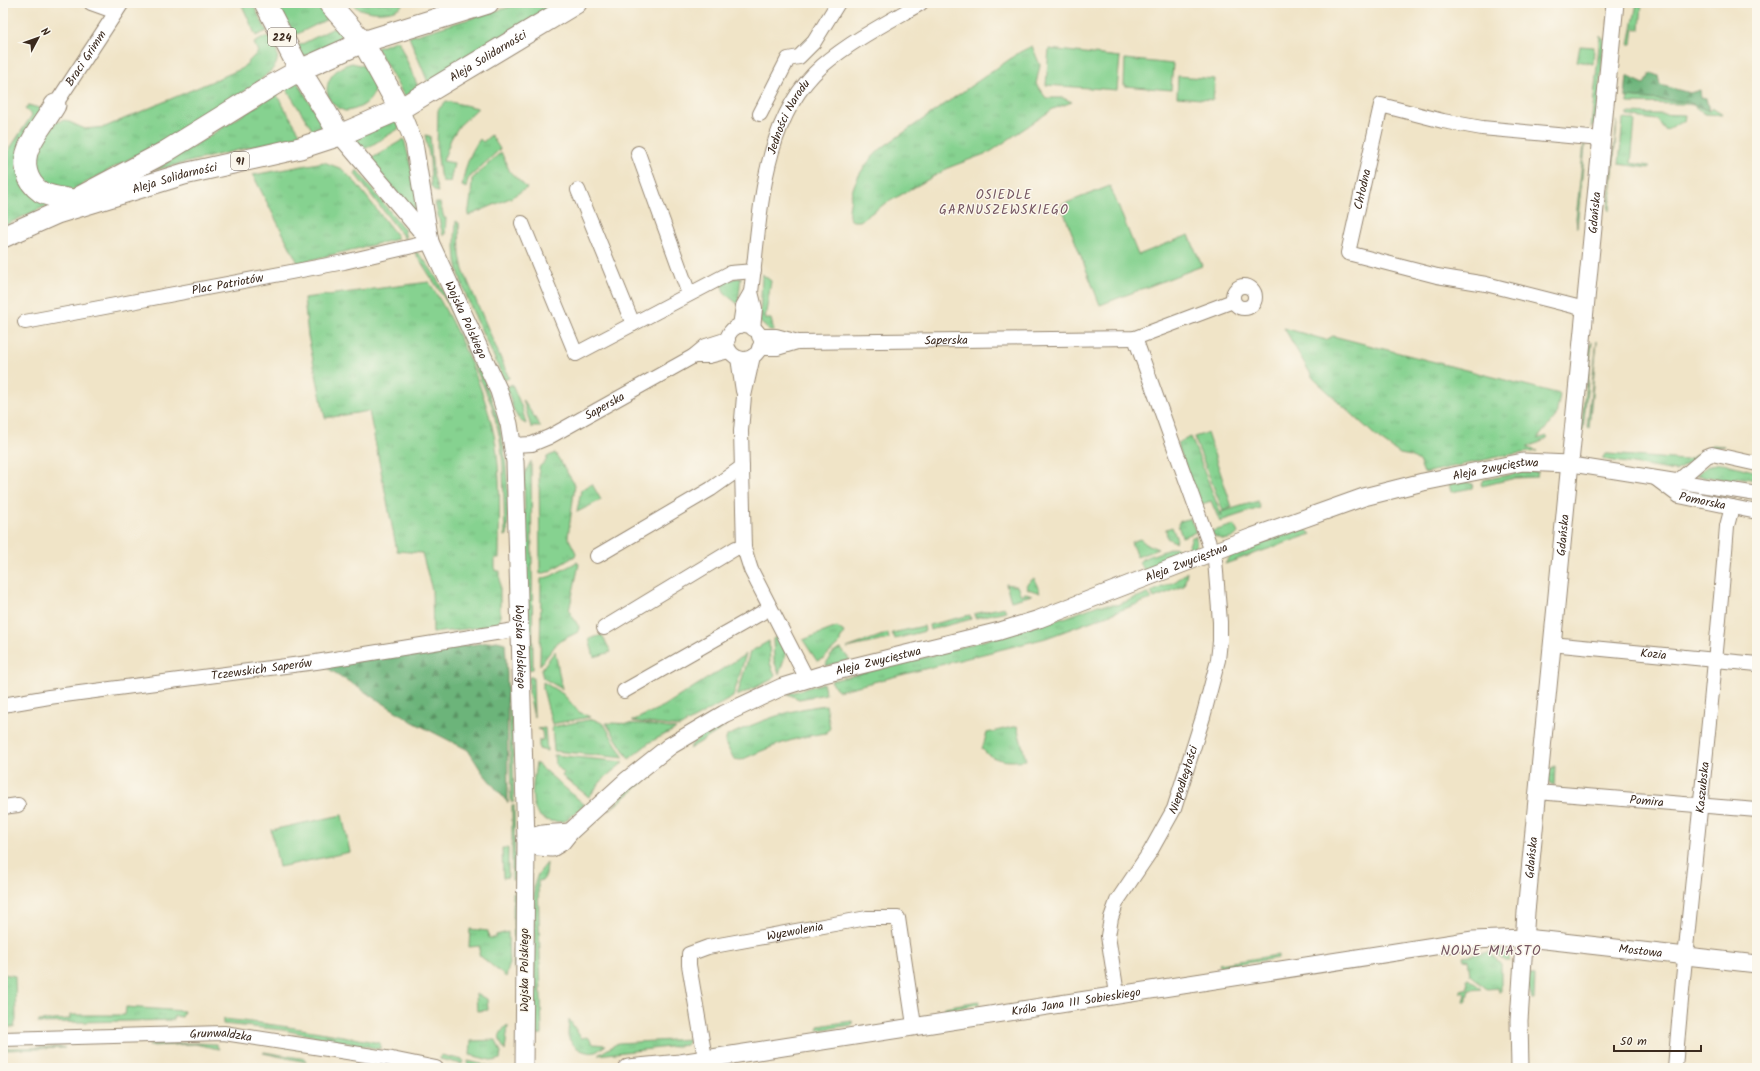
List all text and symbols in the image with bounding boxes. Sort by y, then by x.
north arrow [18,18,58,58]
text: N [36,24,54,41]
street label: Aleja Solidarności [446,25,532,87]
street label: Braci Grimm [61,26,112,90]
road number: 224 [268,28,296,46]
street label: Jedności Narodu [763,75,815,157]
road number: 91 [231,152,249,170]
street label: Aleja Solidarności [130,158,220,199]
street label: Chłodna [1349,167,1377,212]
district label: OSIEDLE GARNUSZEWSKIEGO [939,185,1069,221]
street label: Gdańska [1583,191,1607,234]
street label: Plac Patriotów [190,268,266,300]
street label: Wojska Polskiego [439,278,492,362]
street label: Saperska [924,331,968,350]
street label: Saperska [581,387,629,425]
street label: Aleja Zwycięstwa [1451,453,1539,486]
street label: Pomorska [1677,487,1728,515]
street label: Gdańska [1552,513,1575,557]
street label: Aleja Zwycięstwa [1142,538,1231,587]
street label: Wojska Polskiego [509,604,531,689]
street label: Aleja Zwycięstwa [834,642,923,681]
street label: Kozia [1639,644,1668,665]
street label: Tczewskich Saperów [210,654,314,686]
street label: Niepodległości [1164,742,1204,818]
street label: Kaszubska [1691,760,1715,814]
street label: Pomira [1629,791,1665,812]
street label: Gdańska [1520,835,1543,879]
street label: Wyzwolenia [765,917,825,946]
street label: Wojska Polskiego [515,928,534,1012]
street label: Mostowa [1618,939,1664,963]
district label: NOWE MIASTO [1440,940,1542,962]
street label: Króla Jana III Sobieskiego [1010,983,1142,1021]
street label: Grunwaldzka [189,1024,254,1047]
scale bar [1614,1027,1701,1053]
text: 50 m [1620,1032,1647,1051]

